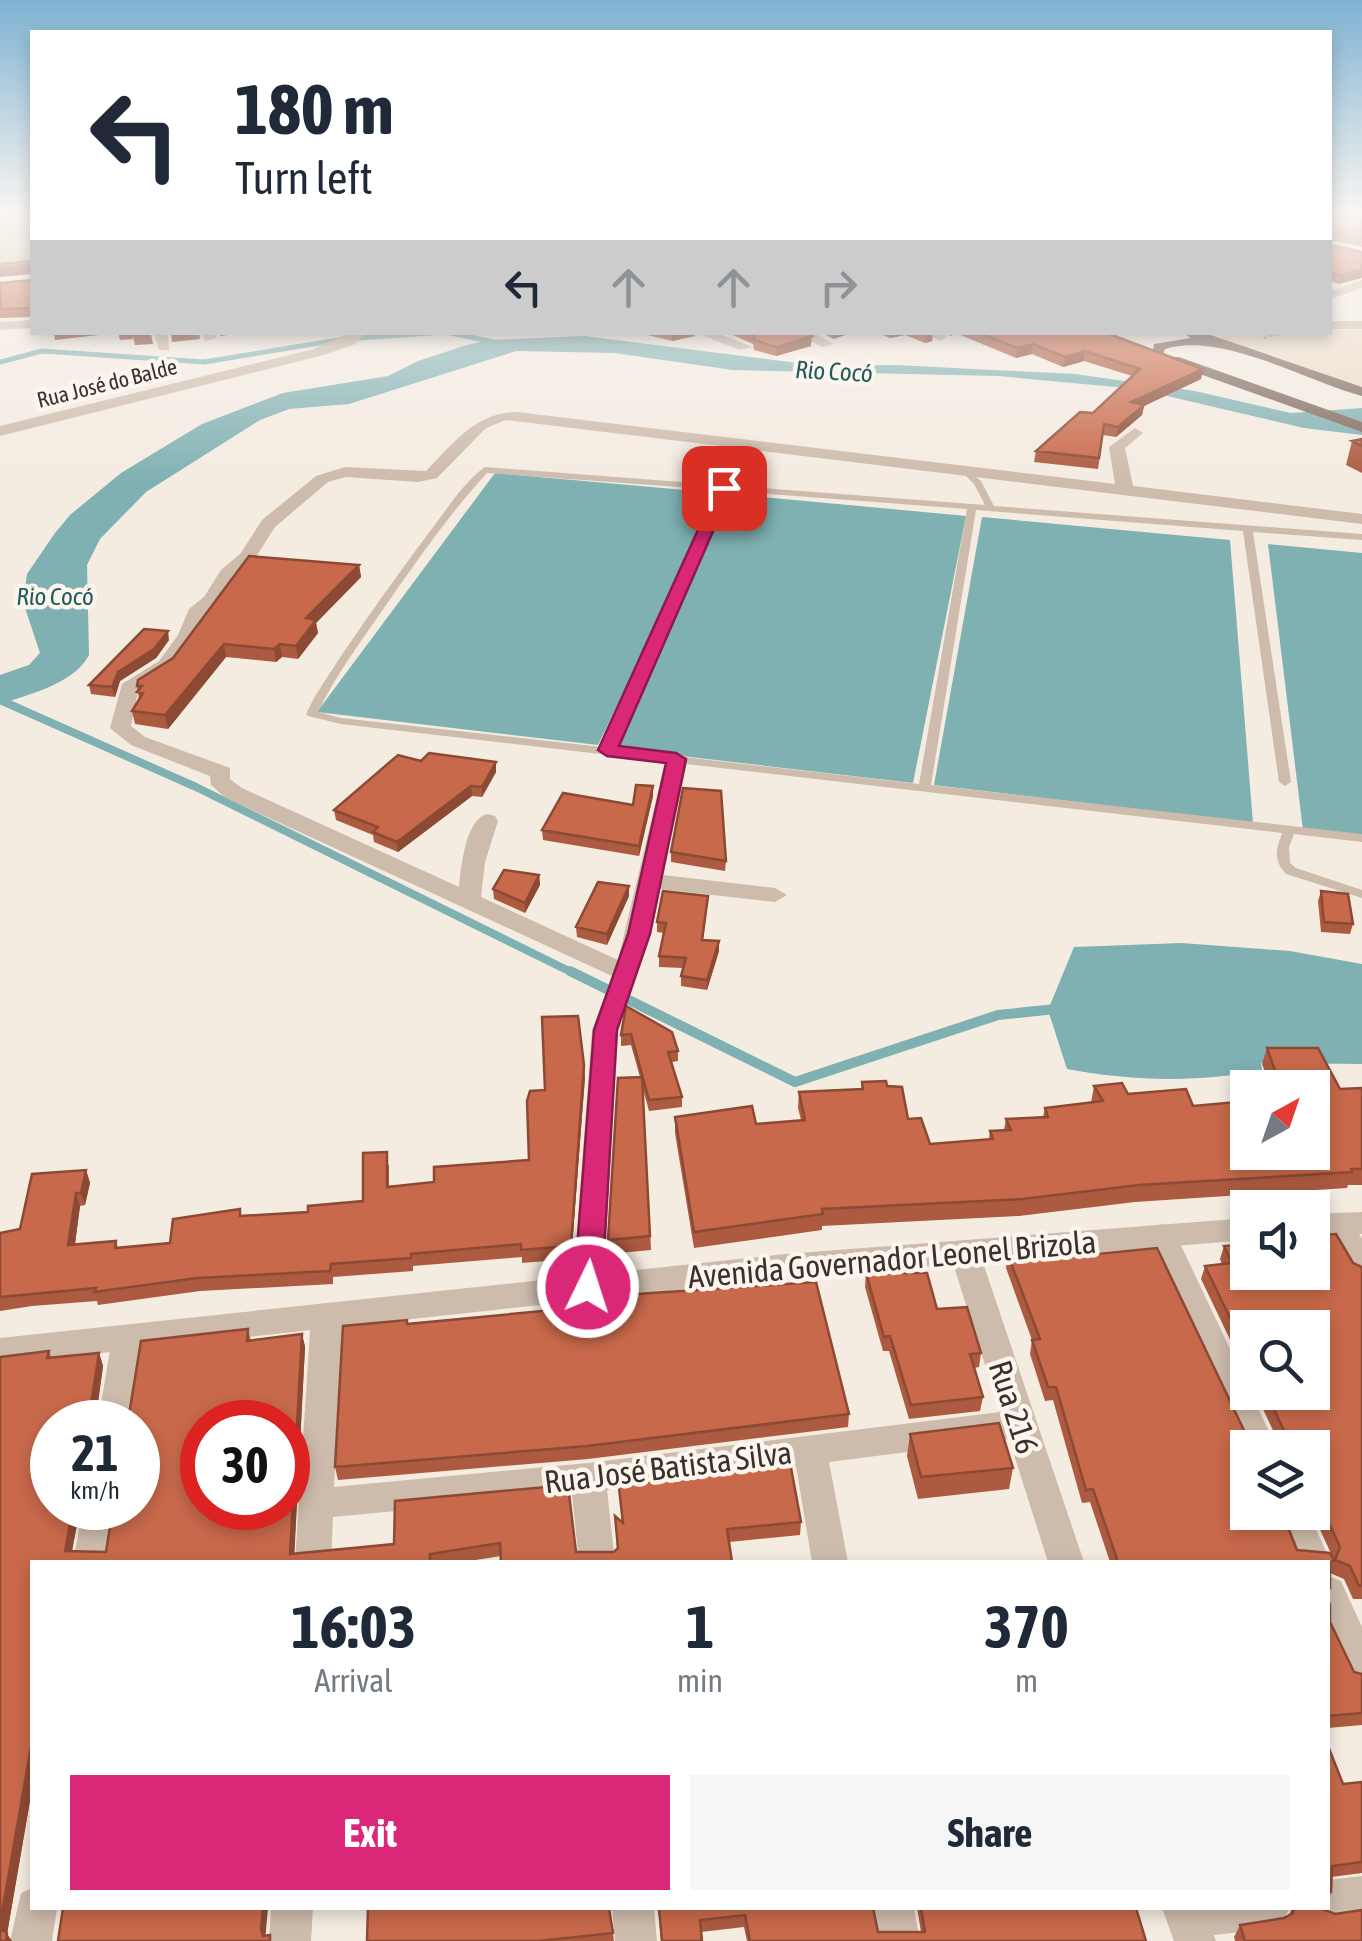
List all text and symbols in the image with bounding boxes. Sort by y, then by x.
text: 180 m [235,69,394,149]
icon: left [70,70,200,200]
text: Turn left [235,152,373,204]
icon: left [496,260,551,315]
icon: ahead [601,260,656,315]
icon: ahead [706,260,761,315]
icon: right [811,260,866,315]
street label: Rua José do Balde [34,353,180,413]
water label: Rio Cocó [795,355,873,387]
pin [682,446,767,531]
icon: arrive [697,461,752,516]
water label: Rio Cocó [16,582,94,610]
north arrow [1230,1070,1330,1170]
map controls [1230,1070,1330,1530]
button: sound [1230,1190,1330,1290]
street label: Avenida Governador Leonel Brizola [686,1223,1098,1295]
position arrow [536,1235,640,1339]
button: search [1230,1310,1330,1410]
street label: Rua 216 [982,1356,1046,1458]
speed limit sign: 30 [180,1400,310,1530]
text: 21 [71,1424,118,1482]
button: layers [1230,1430,1330,1530]
street label: Rua José Batista Silva [542,1433,794,1501]
text: km/h [70,1476,120,1504]
text: 16:03 [291,1592,416,1661]
text: 1 [686,1592,714,1661]
text: 370 [984,1592,1069,1661]
text: Arrival [314,1662,393,1699]
text: min [677,1662,723,1699]
text: m [1015,1662,1038,1699]
button: Exit [70,1775,670,1890]
button: Share [690,1775,1290,1890]

